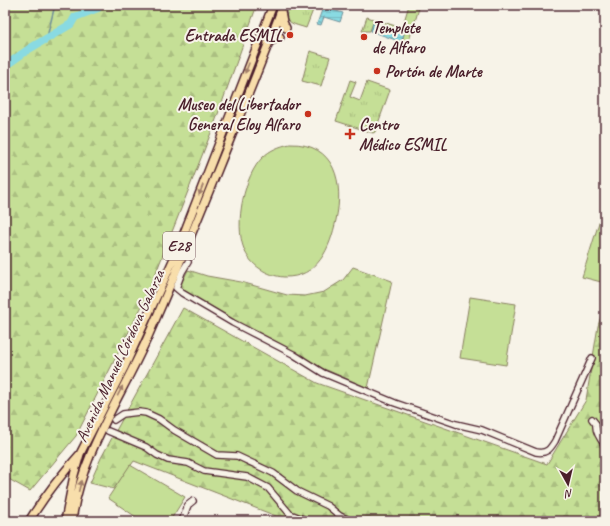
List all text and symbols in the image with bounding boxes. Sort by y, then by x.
place label: Templete de Alfaro [372,17,427,58]
place label: Entrada ESMIL [185,25,283,46]
marker: Entrada ESMIL [285,30,295,40]
marker: Templete de Alfaro [359,32,369,42]
place label: Portón de Marte [385,61,483,82]
one-way arrow [244,62,250,74]
marker: Portón de Marte [372,66,382,76]
place label: Museo del Libertador General Eloy Alfaro [178,94,302,135]
marker: Museo del Libertador General Eloy Alfaro [303,109,313,119]
place label: Centro Médico ESMIL [359,114,447,155]
marker: Centro Médico ESMIL [344,128,356,140]
one-way arrow [198,184,204,196]
road number: E28 [163,232,195,260]
street label: Avenida Manuel Córdova Galarza [71,266,170,445]
one-way arrow [117,386,123,397]
north arrow [548,464,588,504]
one-way arrow [77,480,83,492]
text: N [563,486,574,502]

